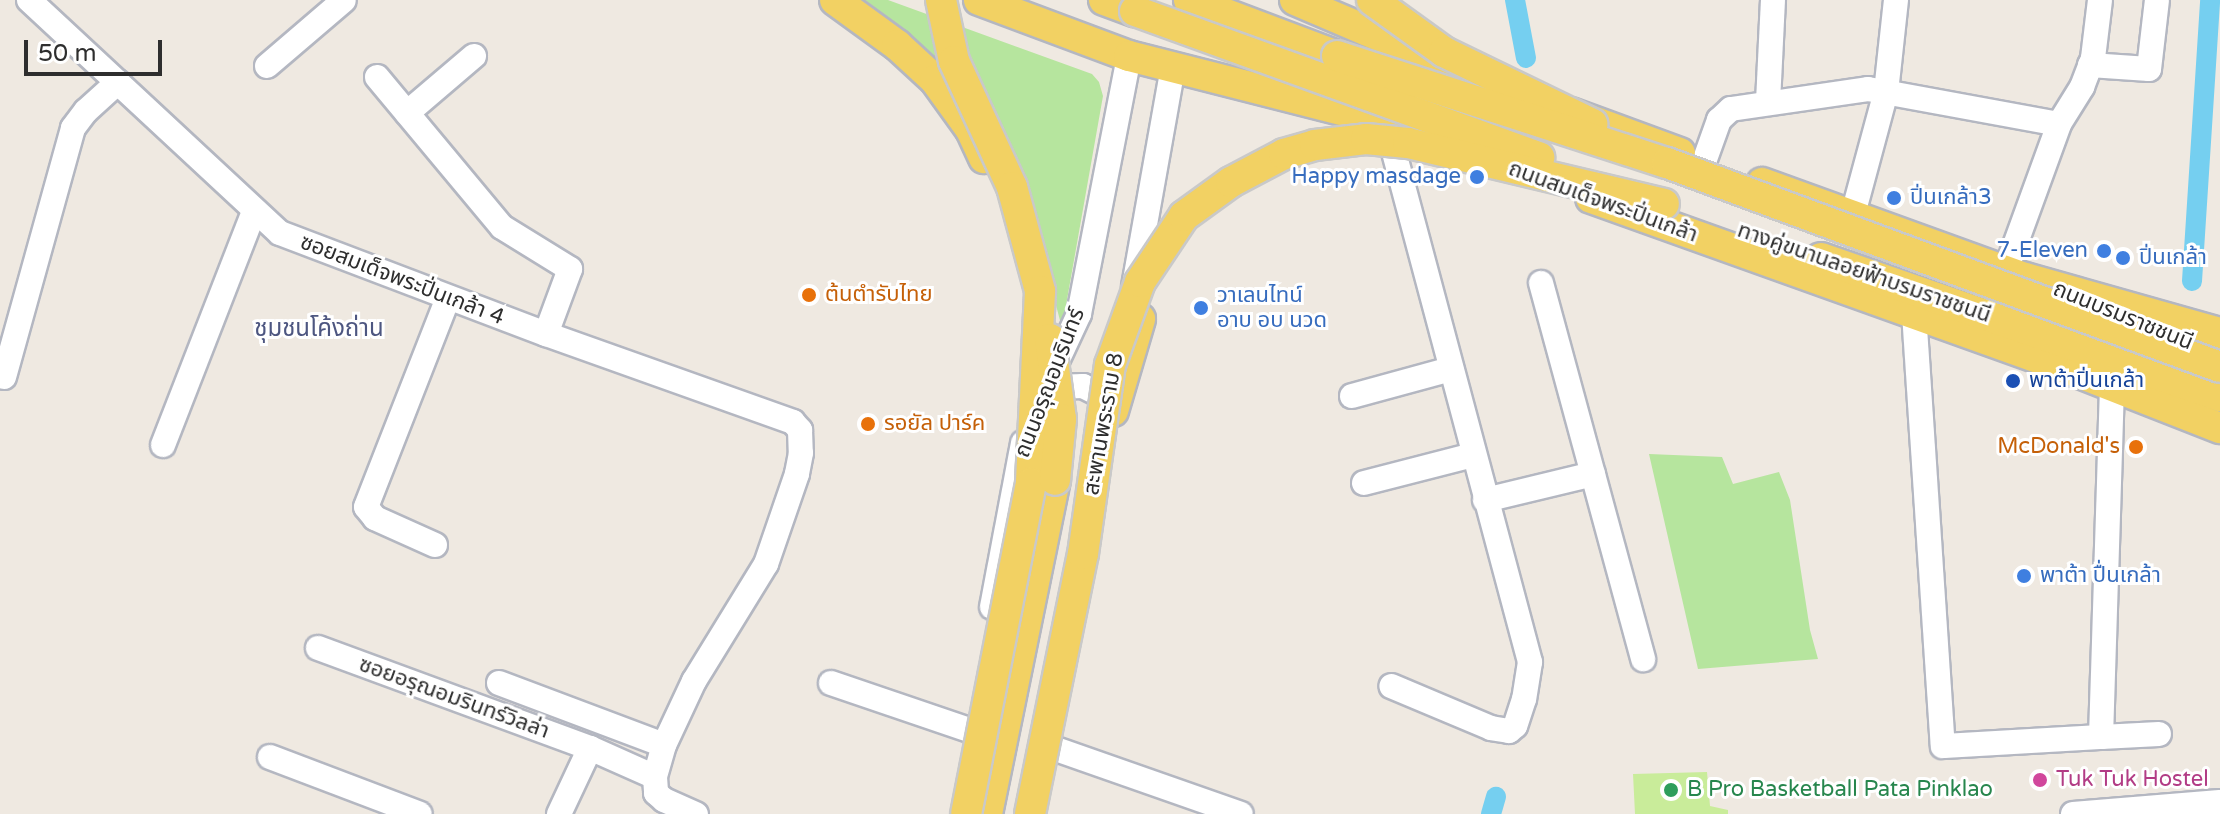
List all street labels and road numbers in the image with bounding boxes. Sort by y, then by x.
street label: ถนนสมเด็จพระปิ่นเกล้า [1505,156,1701,248]
street label: ทางคู่ขนานลอยฟ้าบรมราชชนนี [1734,217,1994,329]
street label: ซอยสมเด็จพระปิ่นเกล้า 4 [296,229,508,331]
street label: ถนนบรมราชชนนี [2049,276,2197,356]
street label: ถนนอรุณอมรินทร์ [1009,304,1091,462]
street label: สะพานพระราม 8 [1079,351,1129,497]
street label: ซอยอรุณอมรินทร์วิลล่า [355,651,553,745]

